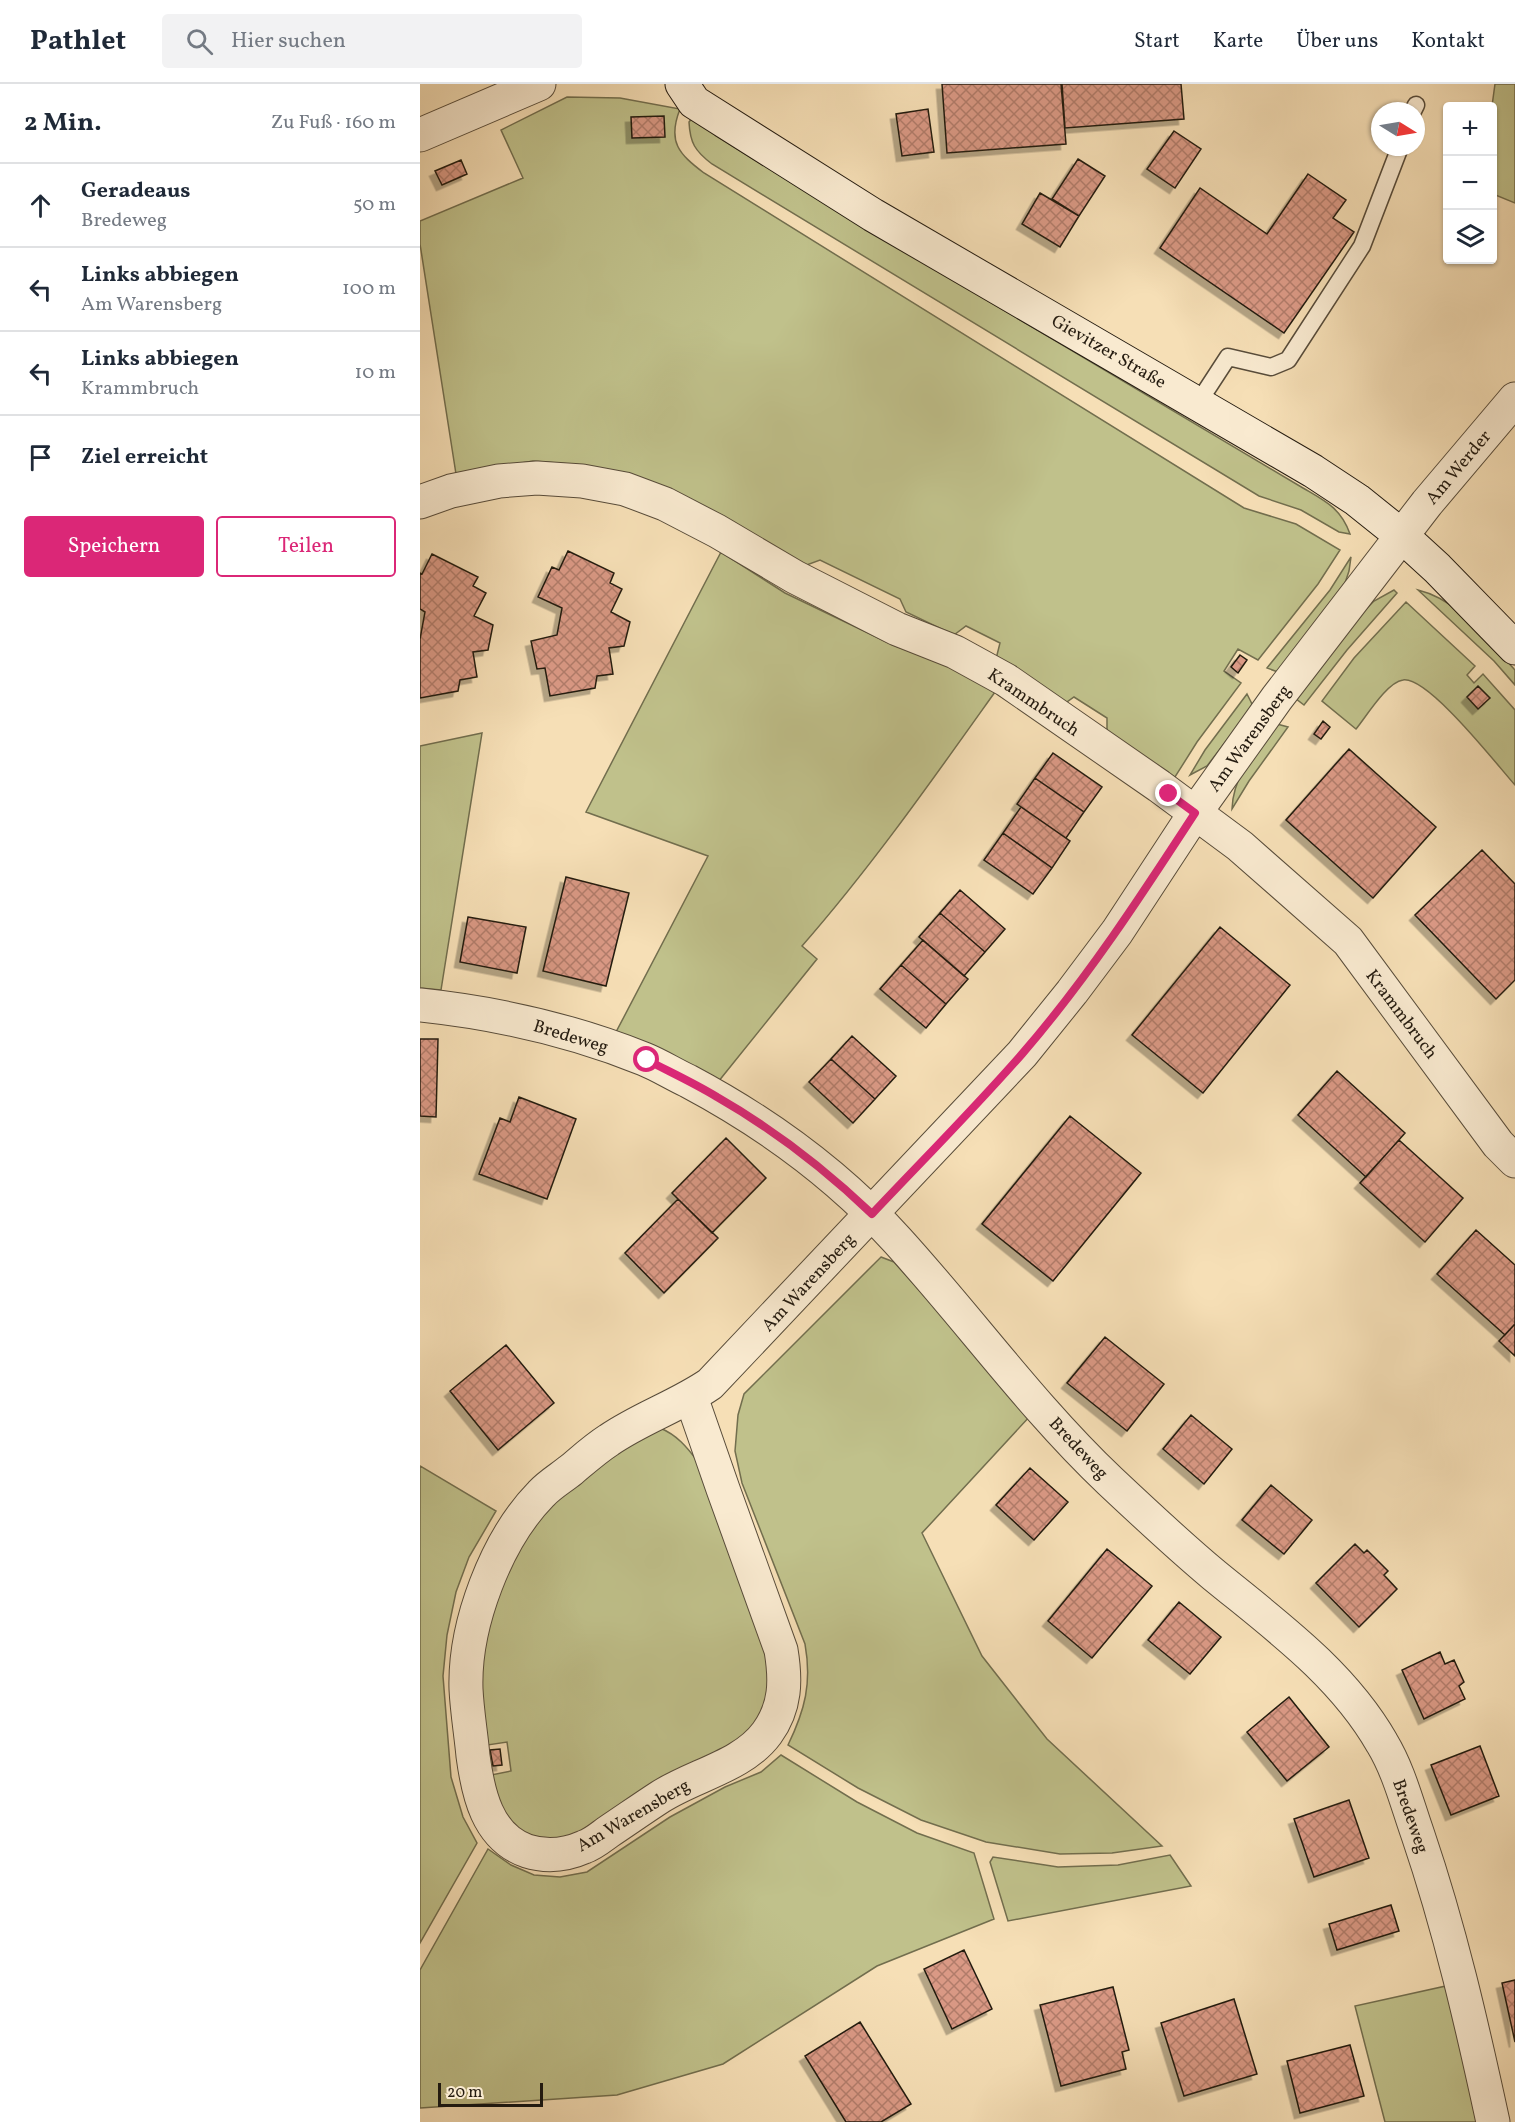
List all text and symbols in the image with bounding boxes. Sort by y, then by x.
search box [162,14,582,68]
text: Pathlet [30,22,126,61]
icon: search [183,25,216,58]
text: Hier suchen [231,26,346,57]
text: Start [1134,27,1180,56]
text: Karte [1213,27,1263,56]
text: Über uns [1296,27,1378,56]
text: Kontakt [1411,27,1485,56]
north arrow [1371,102,1425,156]
map controls [1443,102,1497,264]
button: + [1443,102,1497,156]
text: 2 Min. [24,105,102,141]
text: Zu Fuß · 160 m [271,109,396,137]
button: − [1443,156,1497,210]
text: Geradeaus [81,176,191,207]
icon: ahead [24,189,57,222]
text: 50 m [353,191,396,219]
text: Bredeweg [81,207,167,235]
button: layers [1443,210,1497,264]
text: Links abbiegen [81,260,239,291]
icon: left [24,273,57,306]
text: 100 m [342,275,396,303]
text: Am Warensberg [81,291,222,319]
street label: Gievitzer Straße [1046,309,1170,395]
text: Links abbiegen [81,344,239,375]
icon: left [24,357,57,390]
text: 10 m [355,359,396,387]
text: Krammbruch [81,375,199,403]
street label: Am Werder [1420,425,1498,511]
icon: arrive [24,441,57,474]
text: Ziel erreicht [81,442,208,473]
button: Speichern [24,516,204,577]
button: Teilen [216,516,396,577]
street label: Krammbruch [982,663,1084,744]
street label: Am Warensberg [1203,680,1298,798]
route end [1155,780,1181,806]
street label: Krammbruch [1359,965,1443,1065]
street label: Bredeweg [530,1014,611,1061]
route start [633,1046,659,1072]
street label: Am Warensberg [757,1228,862,1338]
street label: Bredeweg [1042,1412,1113,1486]
street label: Am Warensberg [572,1774,695,1859]
street label: Bredeweg [1385,1776,1434,1857]
scale bar [438,2080,543,2108]
text: 20 m [447,2082,482,2104]

